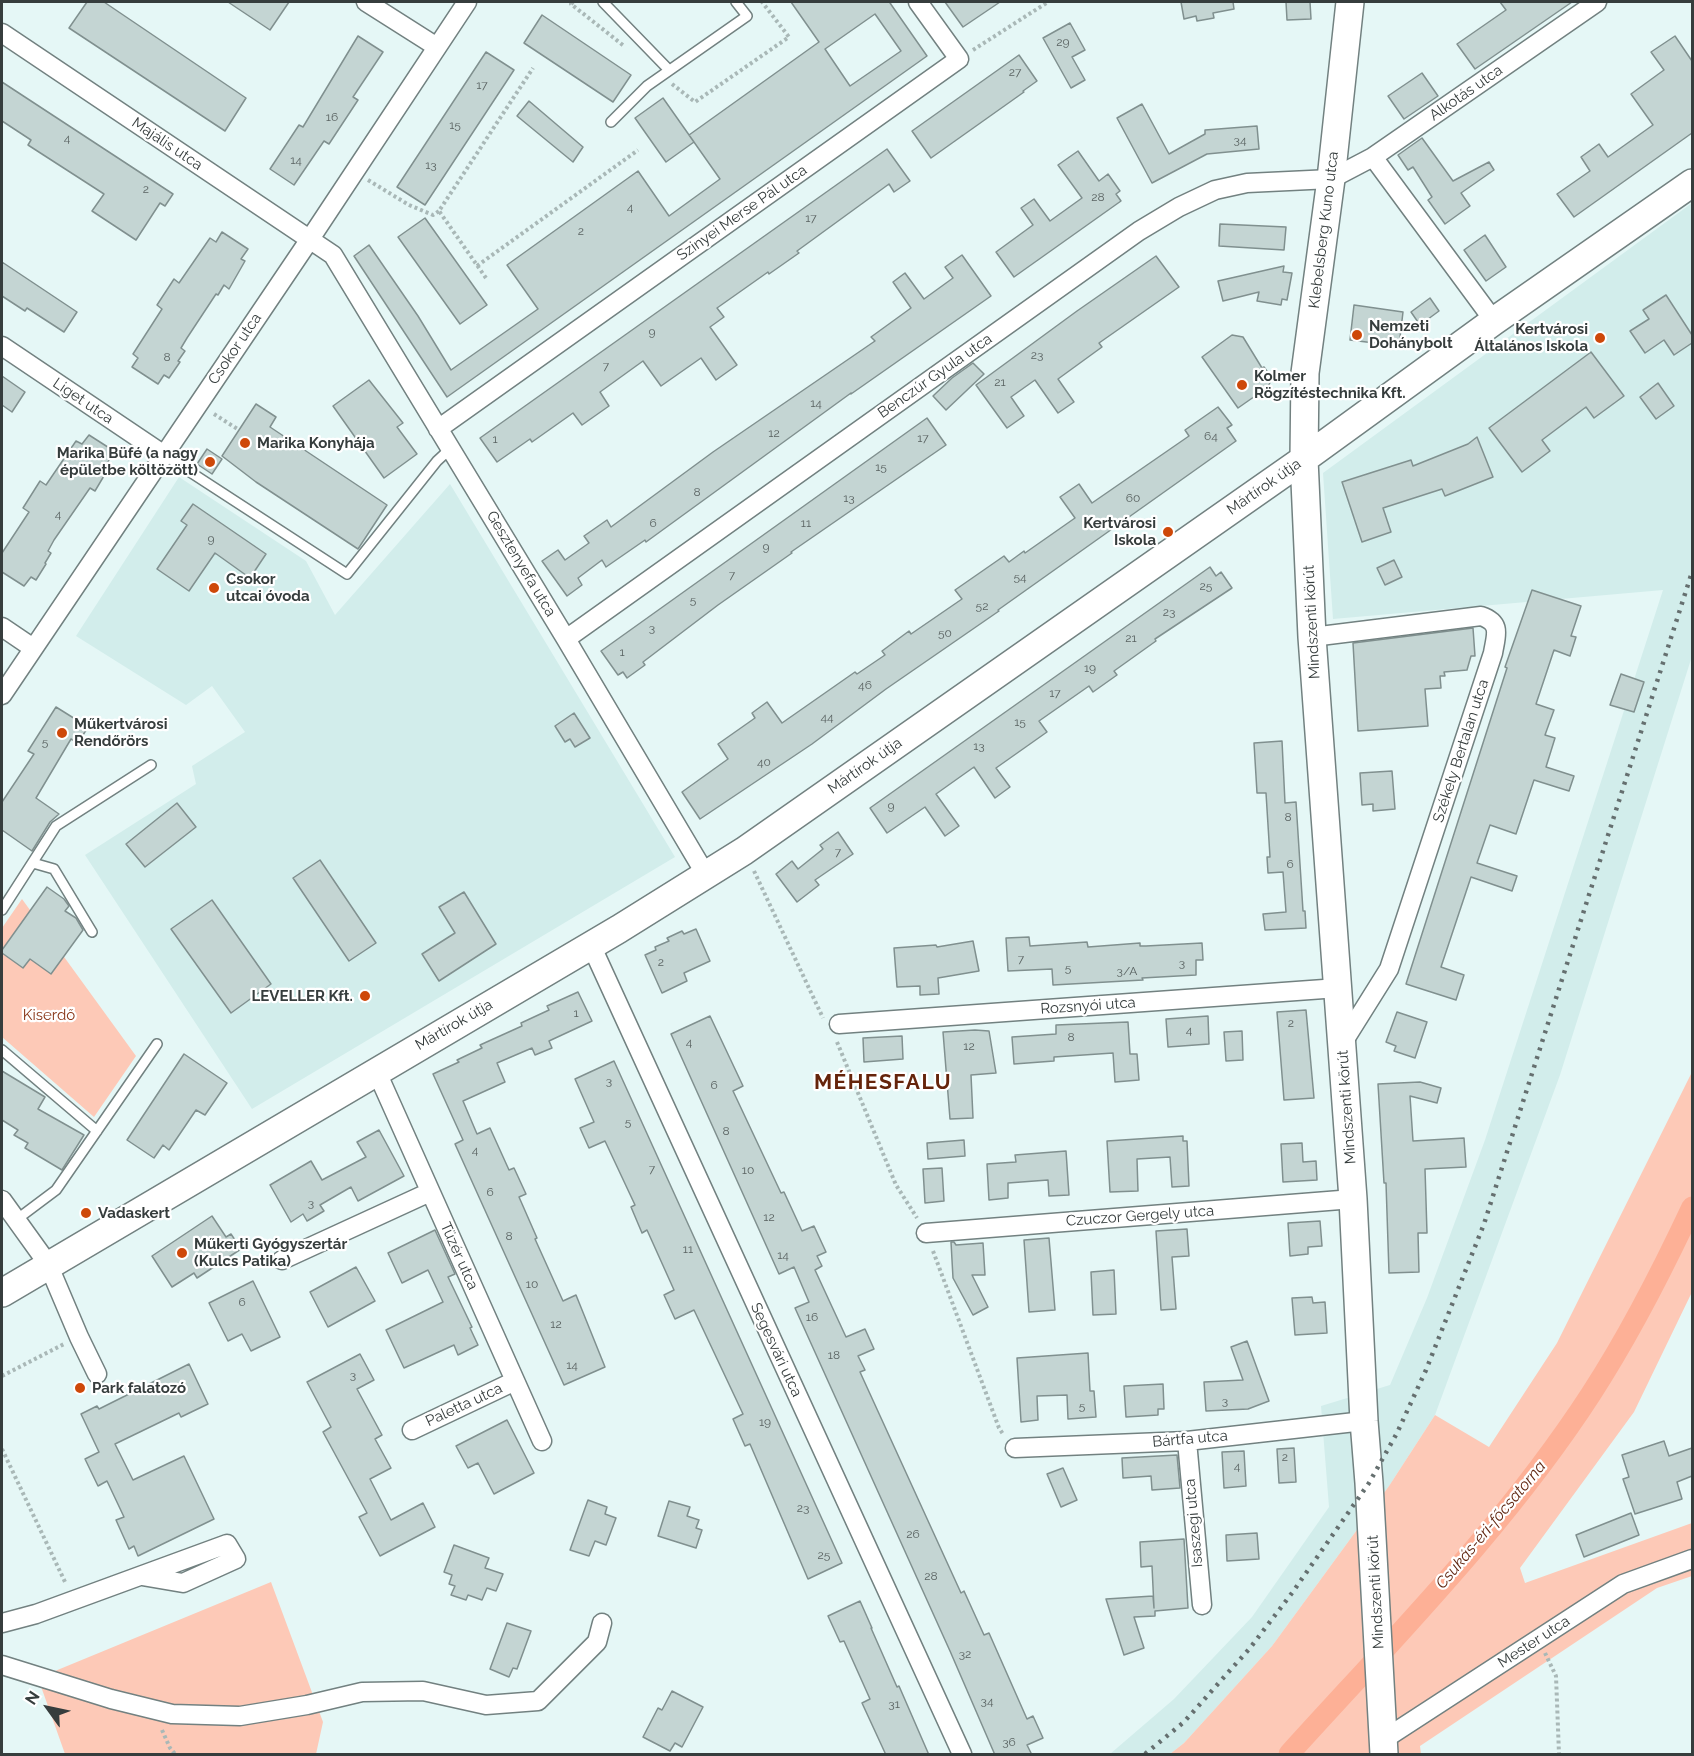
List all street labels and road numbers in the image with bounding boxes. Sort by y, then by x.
street label: Alkotás utca [1426,61,1506,125]
street label: Majális utca [128,114,206,174]
street label: Klebelsberg Kuno utca [1305,150,1343,310]
street label: Szinyei Merse Pál utca [674,161,810,265]
street label: Csokor utca [205,310,265,388]
street label: Benczúr Gyula utca [875,330,995,422]
street label: Liget utca [49,374,117,428]
street label: Mártírok útja [1224,455,1304,519]
street label: Gesztenyefa utca [482,508,560,620]
street label: Mindszenti körút [1300,564,1324,680]
street label: Székely Bertalan utca [1429,677,1493,825]
street label: Mártírok útja [825,734,905,798]
street label: Rozsnyói utca [1040,994,1136,1018]
street label: Mártírok útja [412,996,496,1054]
street label: Mindszenti körút [1334,1049,1360,1165]
street label: Czuczor Gergely utca [1065,1202,1215,1230]
street label: Tüzér utca [436,1219,482,1293]
street label: Segesvári utca [746,1300,806,1400]
street label: Paletta utca [423,1379,505,1431]
street label: Bártfa utca [1152,1427,1228,1451]
street label: Isaszegi utca [1181,1478,1207,1568]
street label: Mindszenti körút [1364,1534,1388,1650]
street label: Mester utca [1495,1612,1573,1672]

